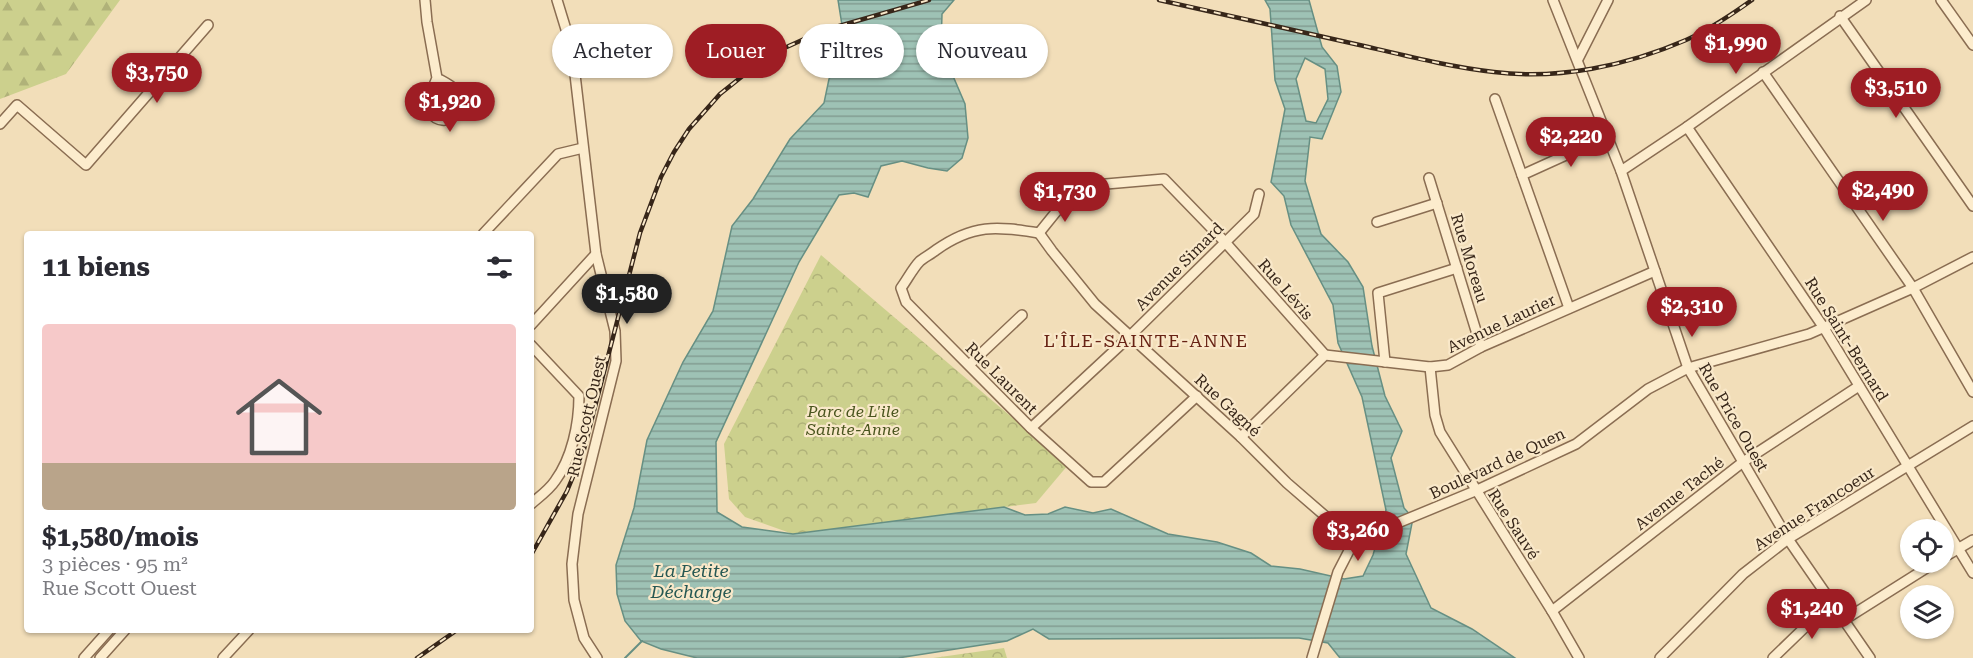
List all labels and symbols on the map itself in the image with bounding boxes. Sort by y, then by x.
pin: $1,990 [1687,24,1785,75]
pin: $3,750 [108,53,206,104]
pin: $3,510 [1847,68,1945,119]
pin: $1,920 [401,82,499,133]
pin: $2,220 [1522,117,1620,168]
pin: $2,490 [1834,171,1932,222]
pin: $1,730 [1016,172,1114,223]
street label: Rue Moreau [1447,211,1492,305]
street label: Avenue Simard [1131,218,1227,314]
street label: Rue Lévis [1254,255,1317,324]
pin: $1,580 [578,274,676,325]
street label: Rue Saint-Bernard [1801,274,1892,405]
pin: $2,310 [1643,287,1741,338]
street label: Avenue Laurier [1444,290,1559,357]
district label: L'ÎLE-SAINTE-ANNE [1044,330,1248,351]
street label: Rue Laurent [962,338,1042,418]
street label: Rue Scott Ouest [563,354,610,479]
street label: Rue Price Ouest [1695,359,1772,475]
street label: Rue Gagné [1191,370,1265,441]
park label: Parc de L'ile Sainte-Anne [805,402,900,439]
street label: Boulevard de Quen [1426,424,1568,503]
street label: Avenue Taché [1631,453,1728,534]
street label: Avenue Francoeur [1750,462,1879,555]
street label: Rue Sauvé [1484,486,1543,563]
pin: $3,260 [1309,511,1407,562]
water label: La Petite Décharge [649,560,732,602]
pin: $1,240 [1763,589,1861,640]

